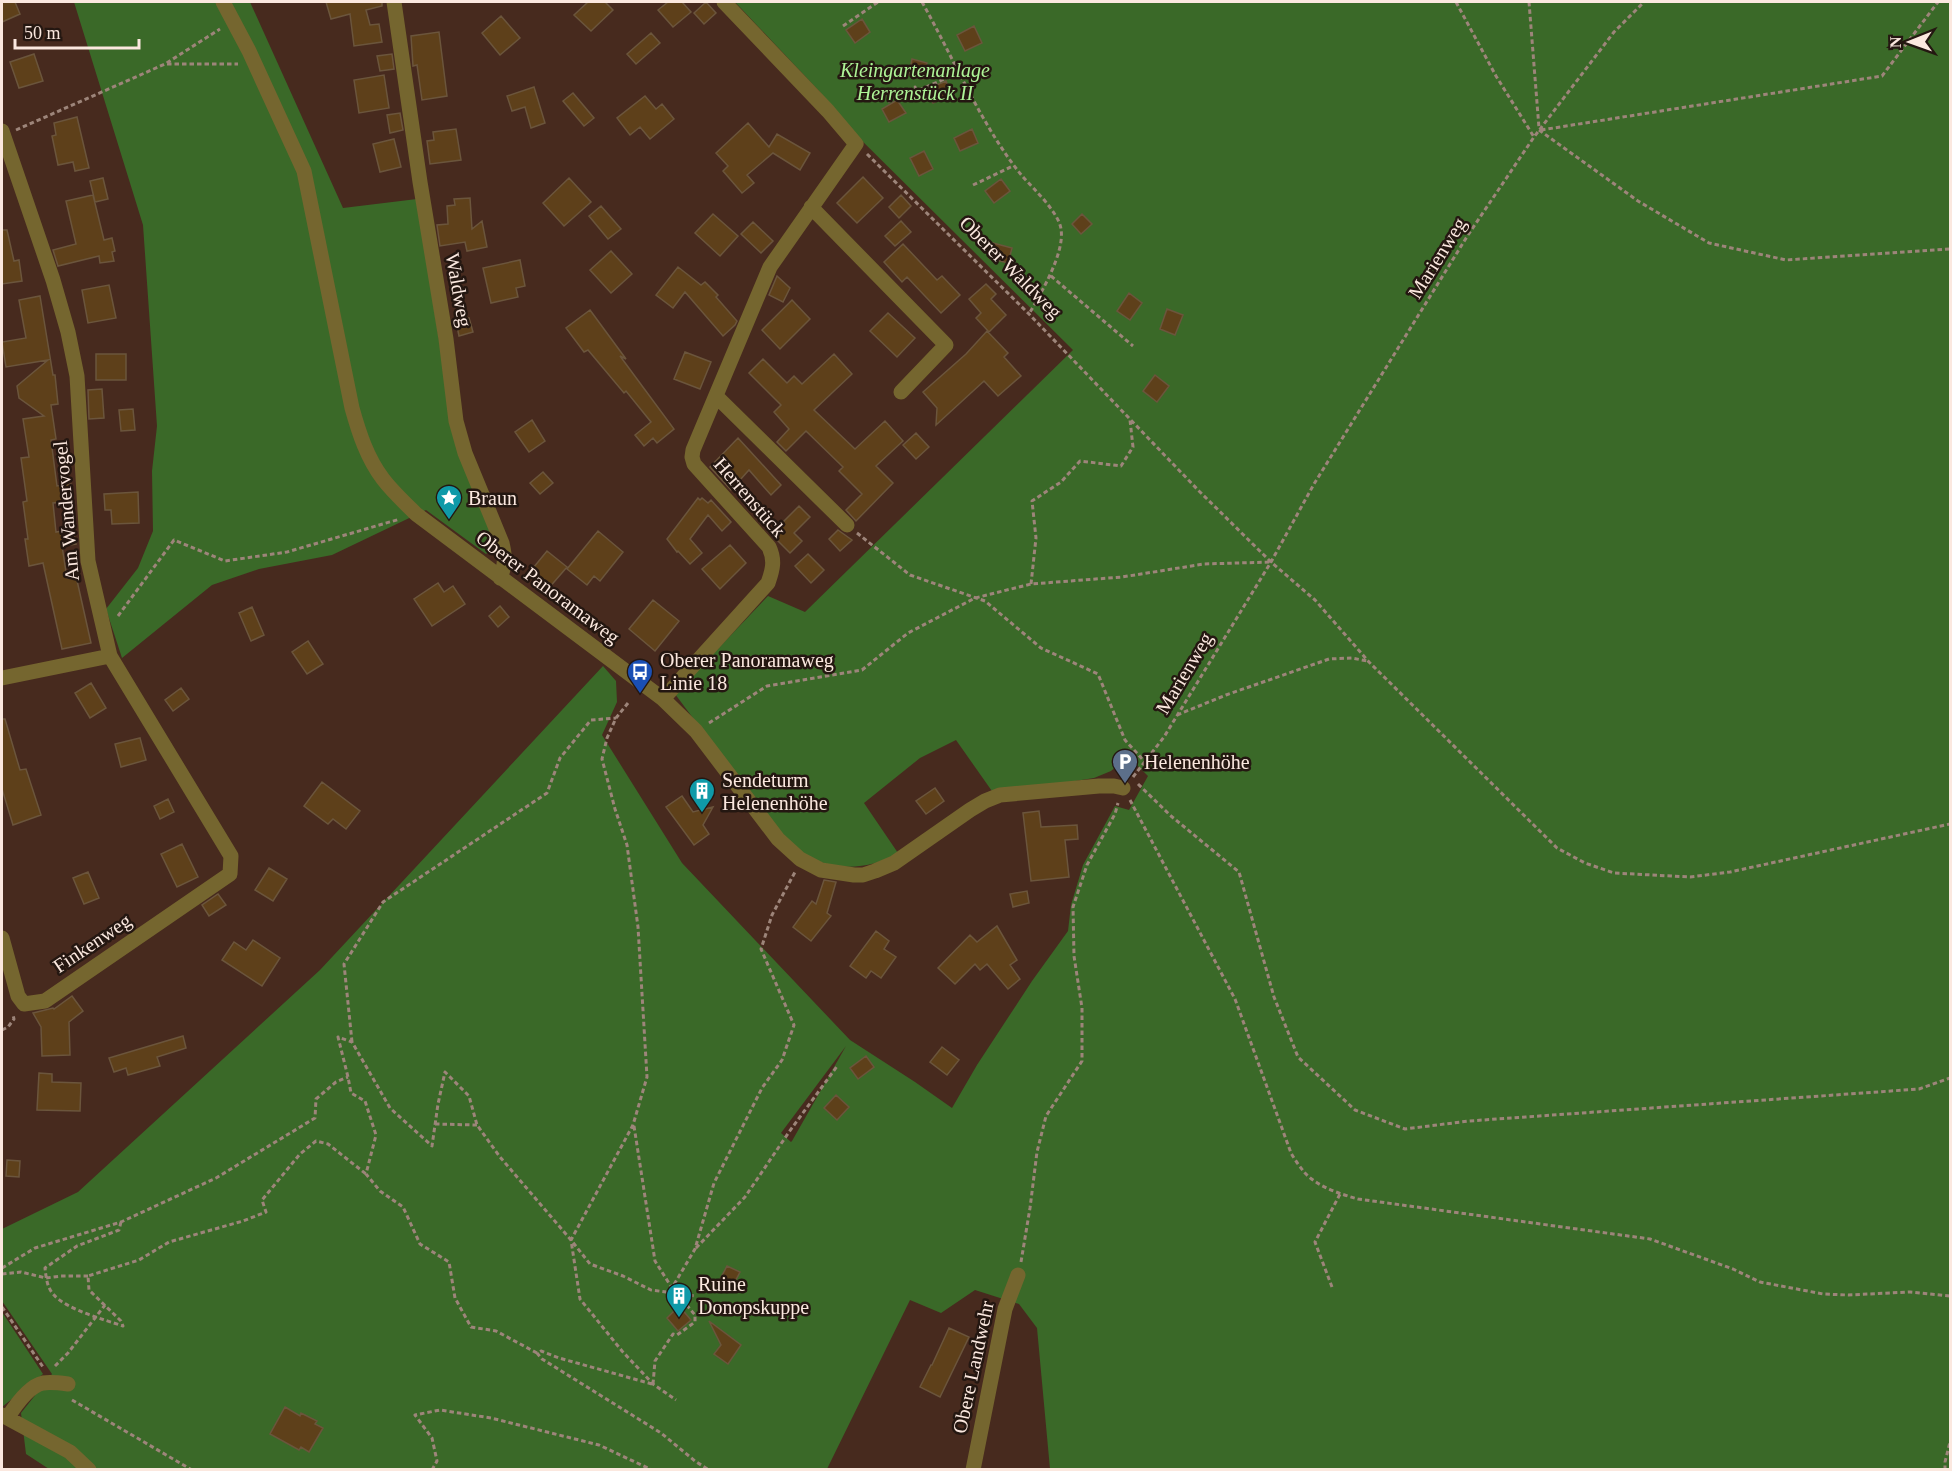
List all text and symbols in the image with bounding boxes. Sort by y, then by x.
scale bar [15,12,140,50]
north arrow [1880,12,1940,72]
text: 50 m [24,23,61,43]
text: N [1887,36,1904,48]
park label: Kleingartenanlage Herrenstück II [839,59,990,104]
street label: Oberer Waldweg [955,211,1067,323]
street label: Marienweg [1404,214,1471,303]
street label: Waldweg [441,251,476,329]
street label: Am Wandervogel [49,439,84,582]
street label: Herrenstück [710,453,790,541]
place icon: Braun [434,483,464,521]
place label: Braun [468,487,517,509]
street label: Oberer Panoramaweg [471,526,624,649]
street label: Marienweg [1151,628,1218,718]
place label: Oberer Panoramaweg Linie 18 [660,649,834,694]
bus stop icon: Oberer Panoramaweg Linie 18 [625,657,655,695]
parking icon: Helenenhöhe [1110,747,1140,785]
place label: Helenenhöhe [1144,751,1250,773]
place label: Sendeturm Helenenhöhe [722,769,828,814]
building icon: Sendeturm Helenenhöhe [687,776,717,814]
street label: Finkenweg [49,909,136,978]
place label: Ruine Donopskuppe [698,1273,809,1319]
building icon: Ruine Donopskuppe [664,1281,694,1319]
street label: Obere Landwehr [948,1298,998,1435]

